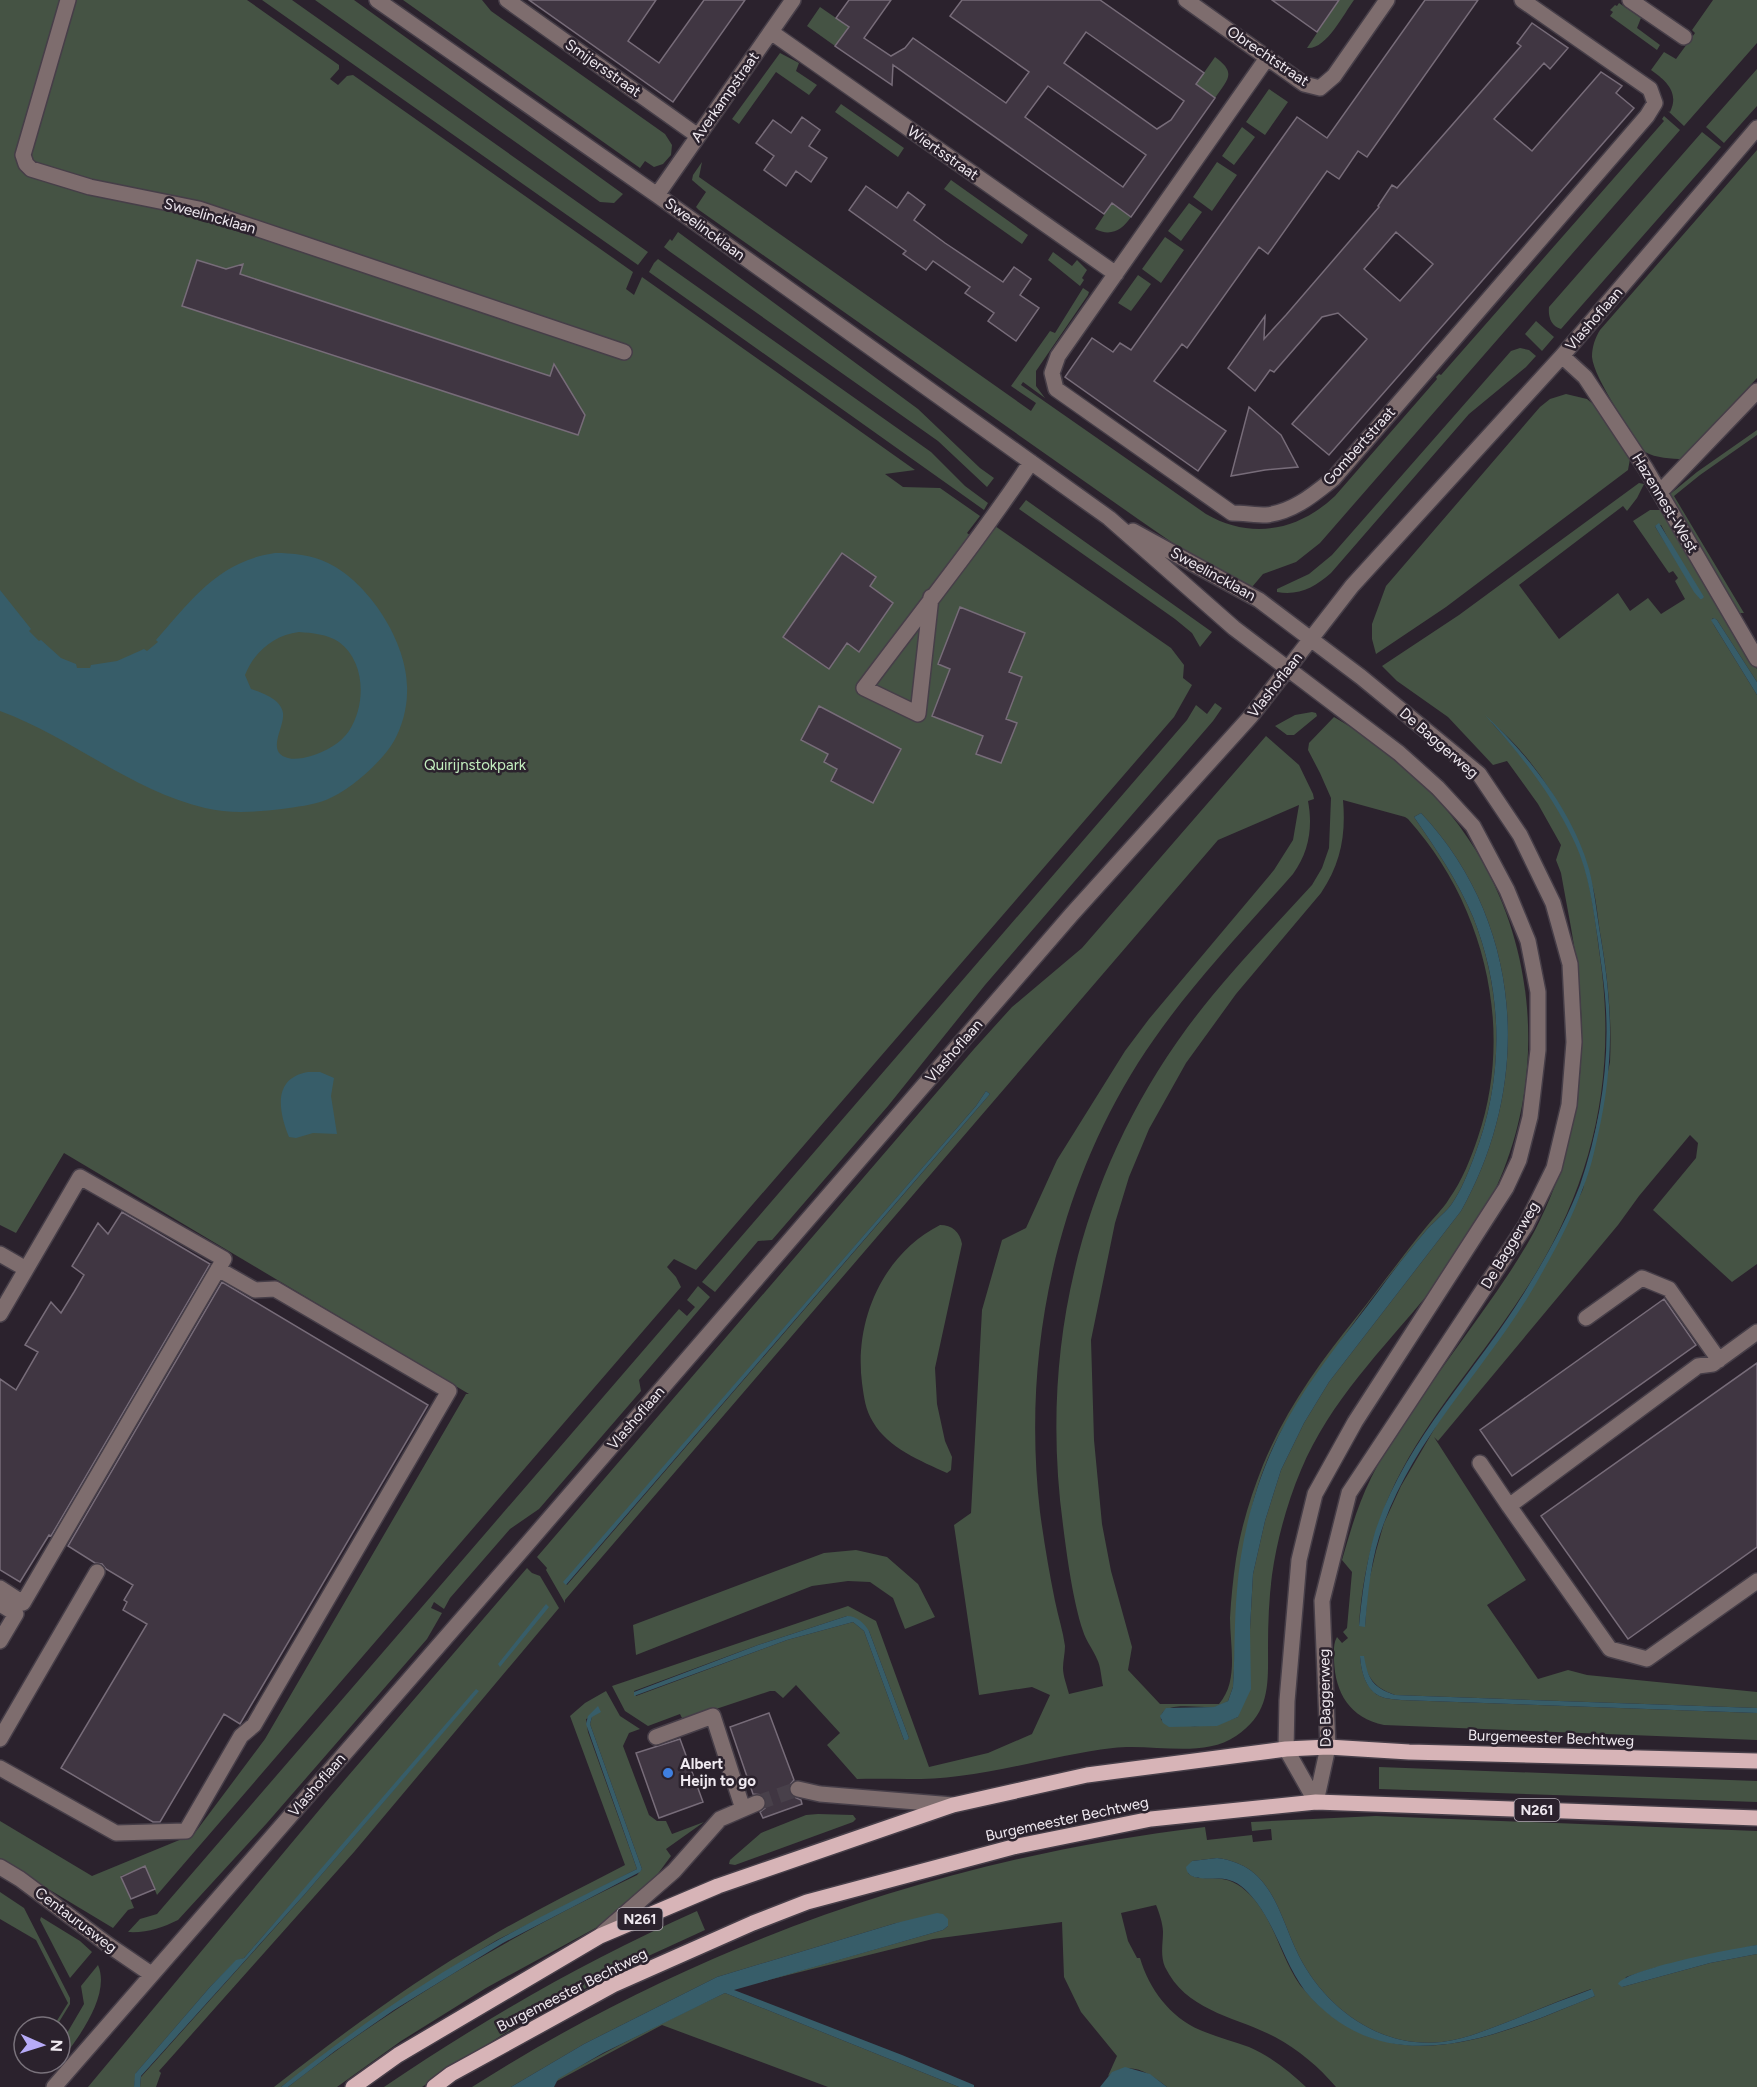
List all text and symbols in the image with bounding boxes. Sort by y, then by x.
street label: Obrechtstraat [1224,22,1312,90]
street label: Smijersstraat [562,35,645,101]
street label: Averkampstraat [687,48,763,146]
street label: Wiertsstraat [904,122,982,184]
street label: Sweelincklaan [162,194,258,238]
street label: Sweelincklaan [661,194,749,264]
street label: Vlashoflaan [1562,284,1626,354]
street label: Gombertstraat [1319,403,1399,489]
street label: Hazennest-West [1628,450,1702,556]
street label: Sweelincklaan [1167,543,1259,605]
street label: Vlashoflaan [1244,649,1306,721]
street label: De Baggerweg [1396,704,1482,782]
park label: Quirijnstokpark [424,756,527,774]
street label: Vlashoflaan [922,1016,986,1086]
street label: De Baggerweg [1477,1198,1543,1292]
street label: Vlashoflaan [604,1383,668,1453]
street label: De Baggerweg [1315,1649,1335,1747]
street label: Burgemeester Bechtweg [1468,1726,1634,1750]
street label: Vlashoflaan [285,1750,349,1820]
place label: Albert Heijn to go [680,1755,756,1790]
marker: Albert Heijn to go [661,1766,675,1780]
street label: Burgemeester Bechtweg [984,1793,1150,1845]
road number: N261 [1514,1799,1560,1821]
street label: Centaurusweg [31,1883,121,1957]
road number: N261 [618,1908,662,1930]
street label: Burgemeester Bechtweg [494,1944,650,2036]
north arrow [12,2015,72,2075]
text: N [47,2039,66,2052]

